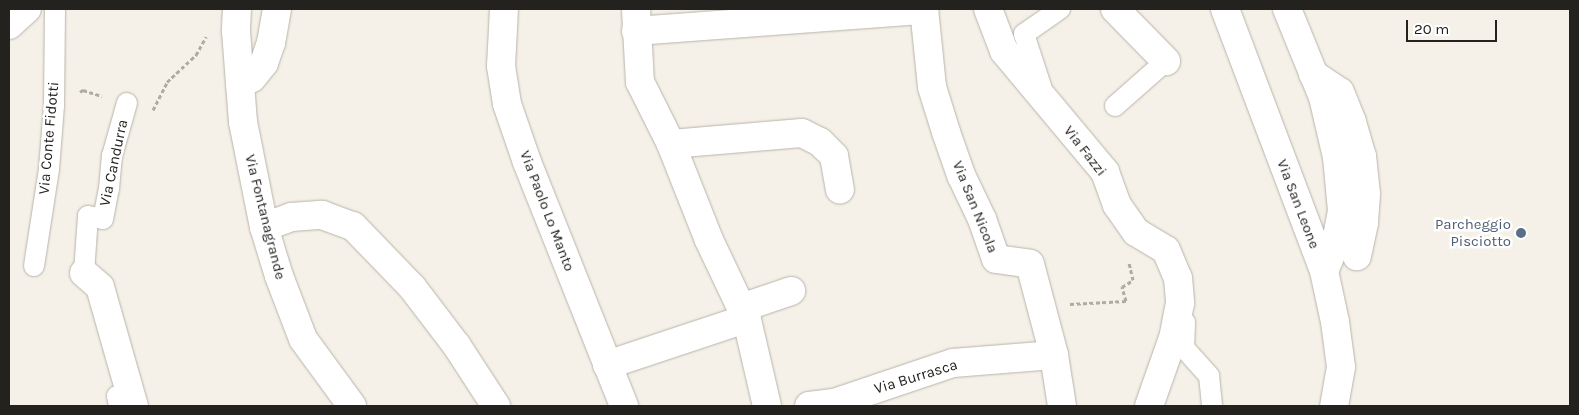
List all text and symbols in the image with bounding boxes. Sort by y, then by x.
scale bar [1409,10,1500,42]
text: 20 m [1414,20,1449,38]
street label: Via Conte Fidotti [35,81,63,195]
street label: Via Candurra [96,118,132,208]
street label: Via Fazzi [1060,122,1110,180]
street label: Via Paolo Lo Manto [516,148,578,274]
street label: Via Fontanagrande [241,153,289,281]
street label: Via San Leone [1273,157,1323,251]
street label: Via San Nicola [948,158,1002,256]
place label: Parcheggio Pisciotto [1435,215,1511,250]
marker: Parcheggio Pisciotto [1515,227,1527,239]
street label: Via Burrasca [872,356,960,398]

